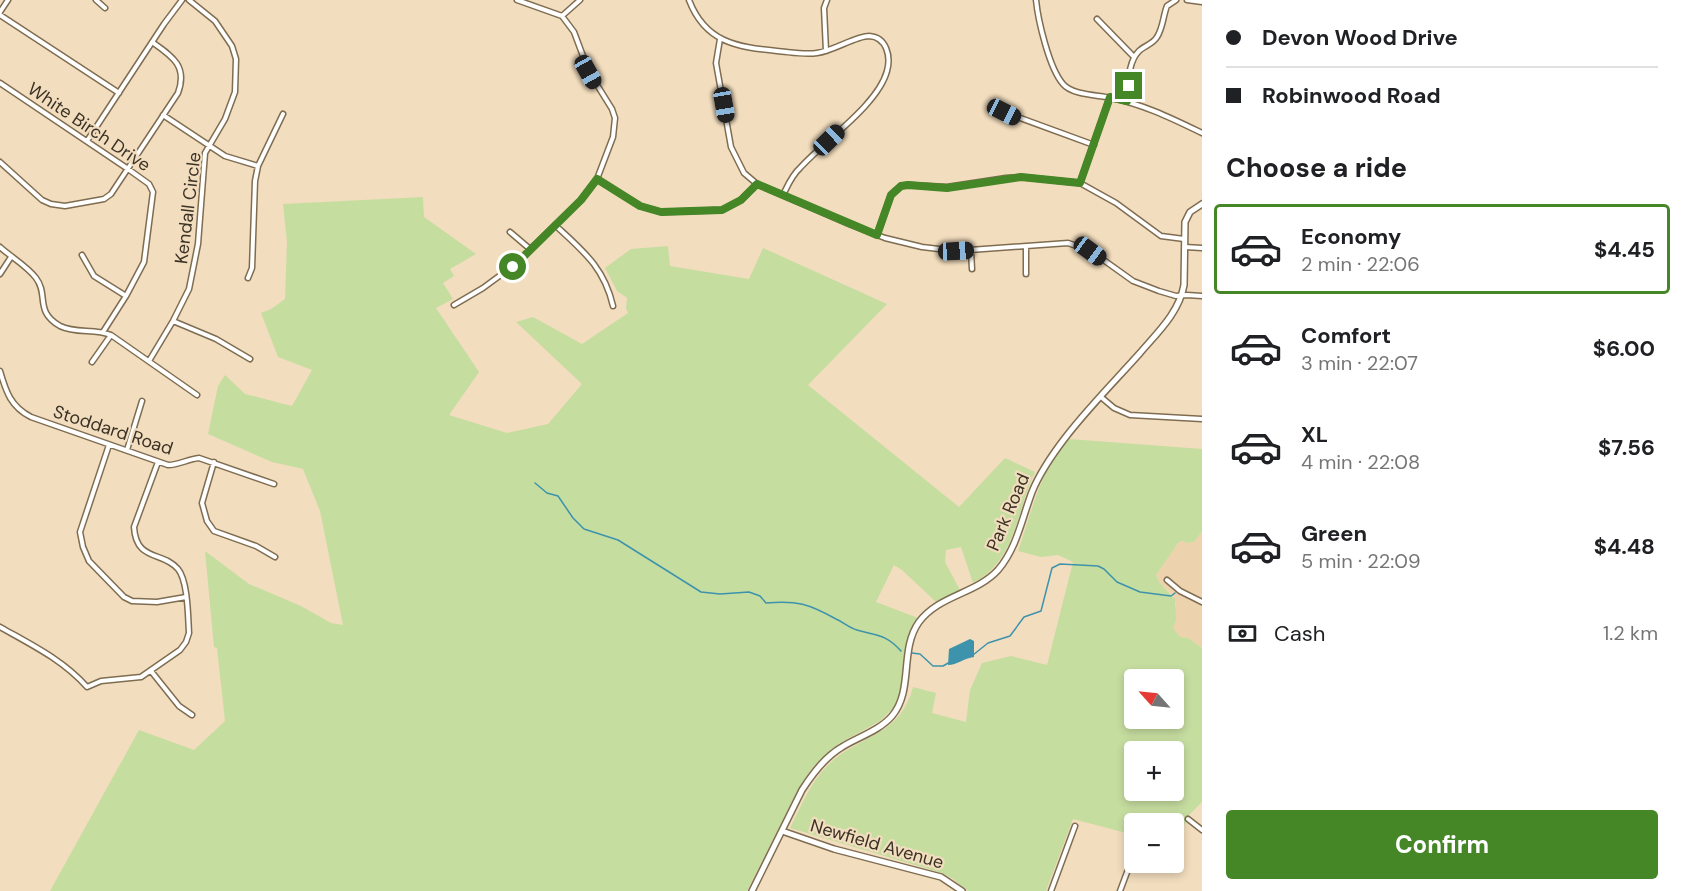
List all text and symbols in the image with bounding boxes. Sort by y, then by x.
text: Devon Wood Drive [1262,23,1458,52]
car [571,52,605,92]
route end [1115,72,1142,99]
street label: White Birch Drive [23,77,155,177]
text: Robinwood Road [1262,81,1441,110]
car [712,86,736,124]
car [984,96,1024,128]
car [810,121,848,159]
text: Choose a ride [1226,150,1407,185]
street label: Kendall Circle [169,151,207,265]
icon: car [1229,222,1283,276]
text: Economy [1301,222,1401,251]
car [1070,233,1110,269]
text: $4.45 [1594,235,1655,264]
car [938,241,974,261]
text: 2 min · 22:06 [1301,251,1420,277]
route start [499,253,526,280]
icon: car [1229,321,1283,375]
text: Comfort [1301,321,1391,350]
text: $6.00 [1593,334,1655,363]
text: 3 min · 22:07 [1301,350,1418,376]
street label: Stoddard Road [50,399,176,461]
icon: car [1229,420,1283,474]
text: XL [1301,420,1328,449]
text: $7.56 [1598,433,1655,462]
text: 4 min · 22:08 [1301,449,1420,475]
street label: Park Road [981,469,1035,555]
icon: car [1229,519,1283,573]
text: Green [1301,519,1367,548]
text: $4.48 [1594,532,1655,561]
text: 5 min · 22:09 [1301,548,1421,574]
icon: cash [1226,617,1259,650]
text: Cash [1274,619,1325,648]
text: 1.2 km [1603,620,1658,646]
north arrow [1124,669,1184,729]
map controls [1124,669,1184,873]
button: + [1124,741,1184,801]
button: Confirm [1226,810,1658,879]
street label: Newfield Avenue [808,813,946,875]
button: − [1124,813,1184,873]

